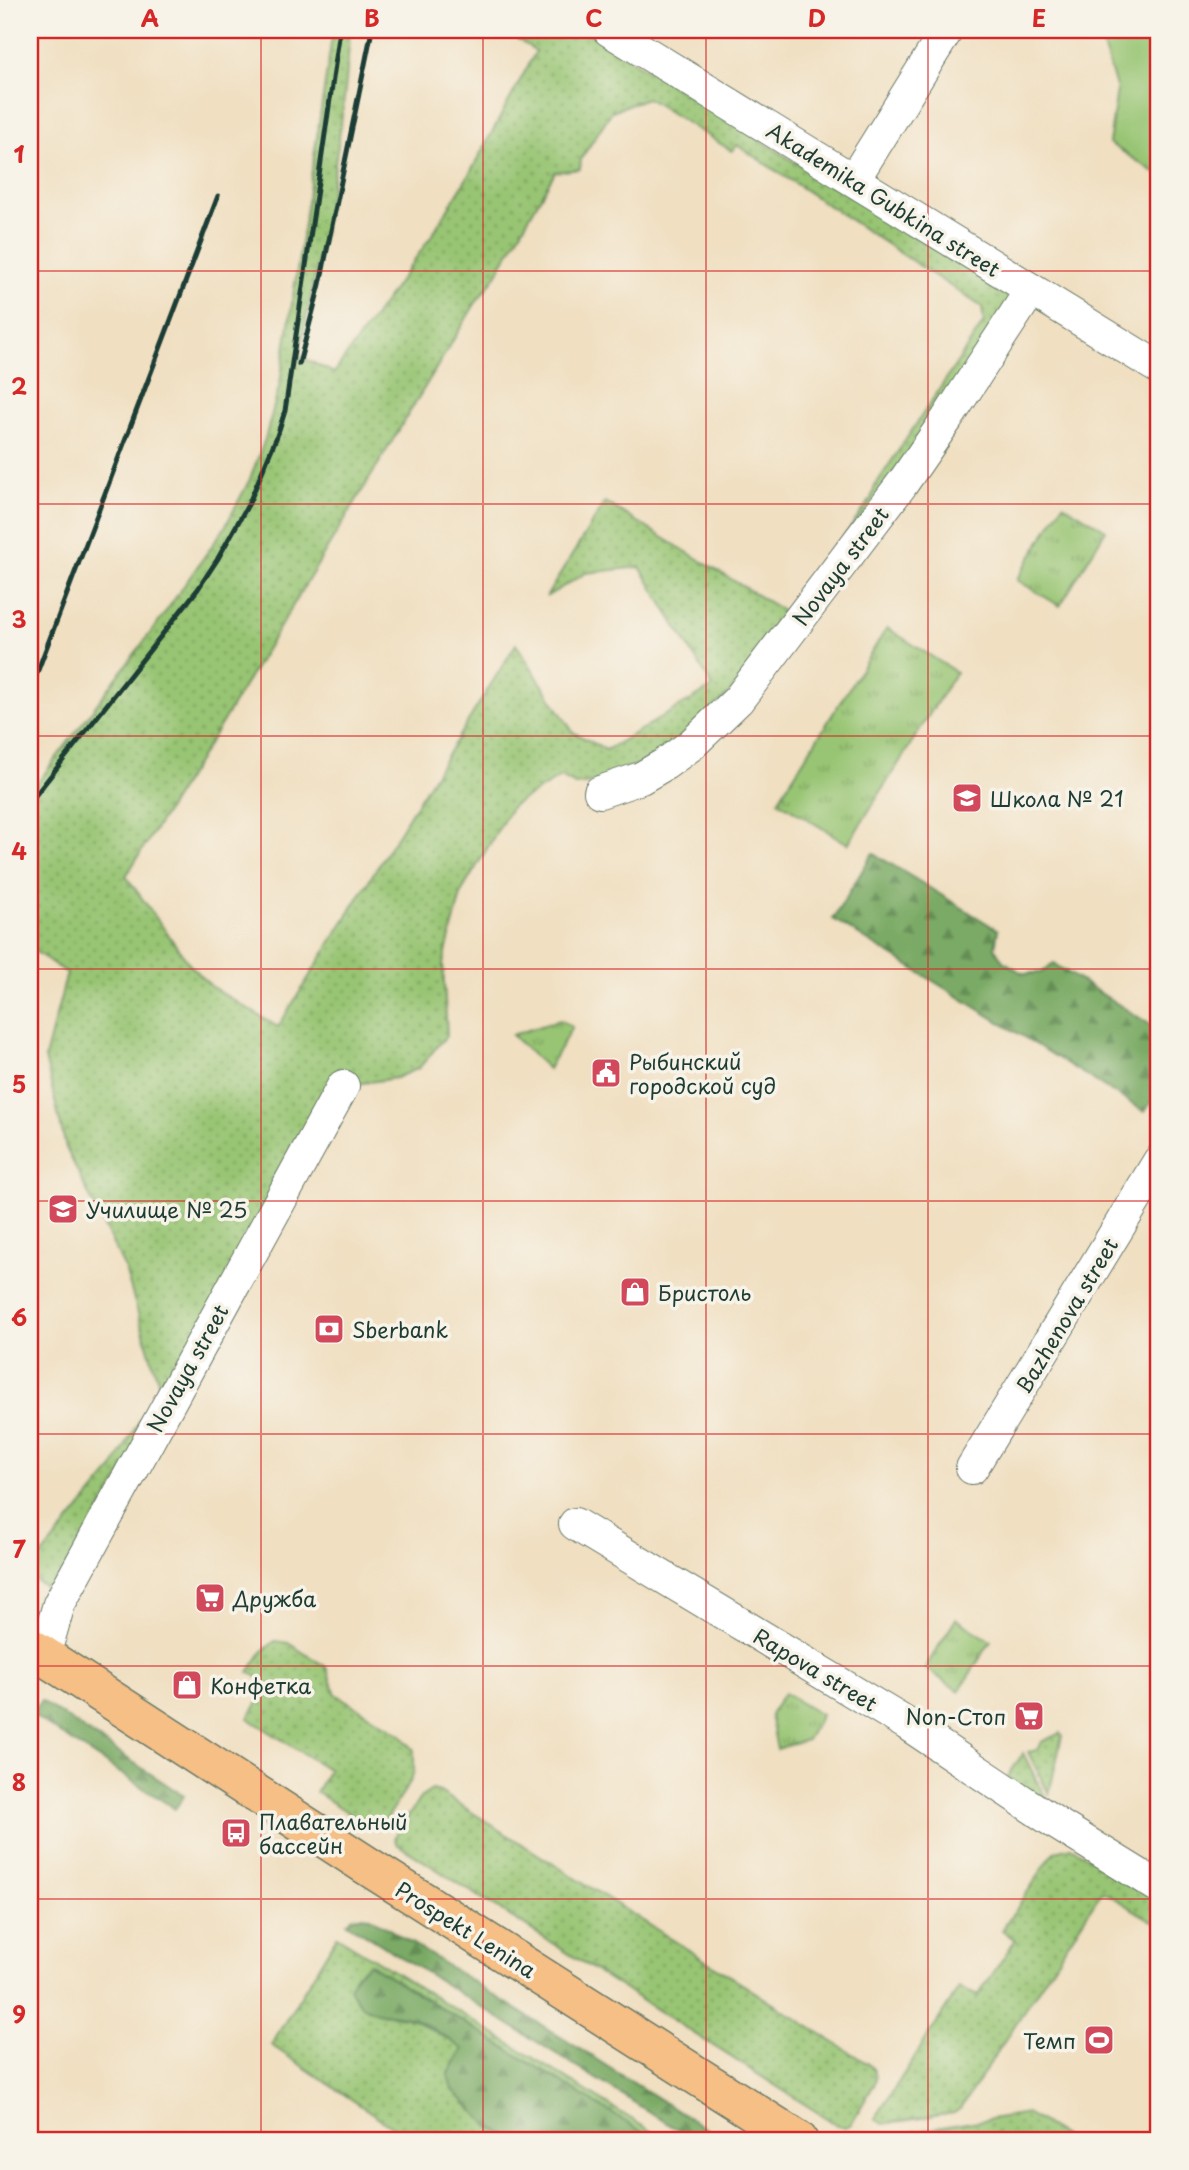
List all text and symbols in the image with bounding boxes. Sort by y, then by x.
text: A [141,0,159,35]
text: B [364,0,380,35]
text: C [585,0,603,35]
text: D [808,0,826,35]
text: E [1032,0,1046,35]
street label: Akademika Gubkina street [761,114,1007,284]
text: 1 [14,136,25,171]
text: 2 [11,368,27,403]
street label: Novaya street [784,499,896,633]
text: 3 [11,601,27,636]
school or university icon: Школа № 21 [950,781,984,815]
place label: Школа № 21 [990,782,1124,814]
text: 4 [11,833,27,868]
place label: Рыбинский городской суд [629,1045,776,1101]
public building icon: Рыбинский городской суд [589,1056,623,1090]
text: 5 [12,1066,26,1101]
school or university icon: Училище № 25 [46,1192,80,1226]
place label: Училище № 25 [86,1193,247,1225]
street label: Bazhenova street [1007,1231,1125,1399]
shop icon: Бристоль [618,1275,652,1309]
place label: Бристоль [658,1276,751,1308]
street label: Novaya street [138,1298,236,1438]
text: 6 [11,1299,27,1334]
bank icon: Sberbank [312,1312,346,1346]
place label: Sberbank [352,1313,448,1345]
text: 7 [12,1531,26,1566]
supermarket icon: Дружба [193,1581,227,1615]
place label: Дружба [232,1582,317,1614]
street label: Rapova street [748,1619,884,1719]
shop icon: Конфетка [170,1668,204,1702]
place label: Конфетка [210,1669,312,1701]
supermarket icon: Non-Стоп [1012,1699,1046,1733]
place label: Non-Стоп [905,1700,1006,1732]
text: 8 [12,1764,26,1799]
place label: Плавательный бассейн [259,1805,408,1861]
bus stop icon: Плавательный бассейн [219,1816,253,1850]
street label: Prospekt Lenina [389,1873,543,1986]
text: 9 [12,1996,26,2031]
sports icon: Темп [1082,2023,1116,2057]
place label: Темп [1023,2024,1076,2056]

